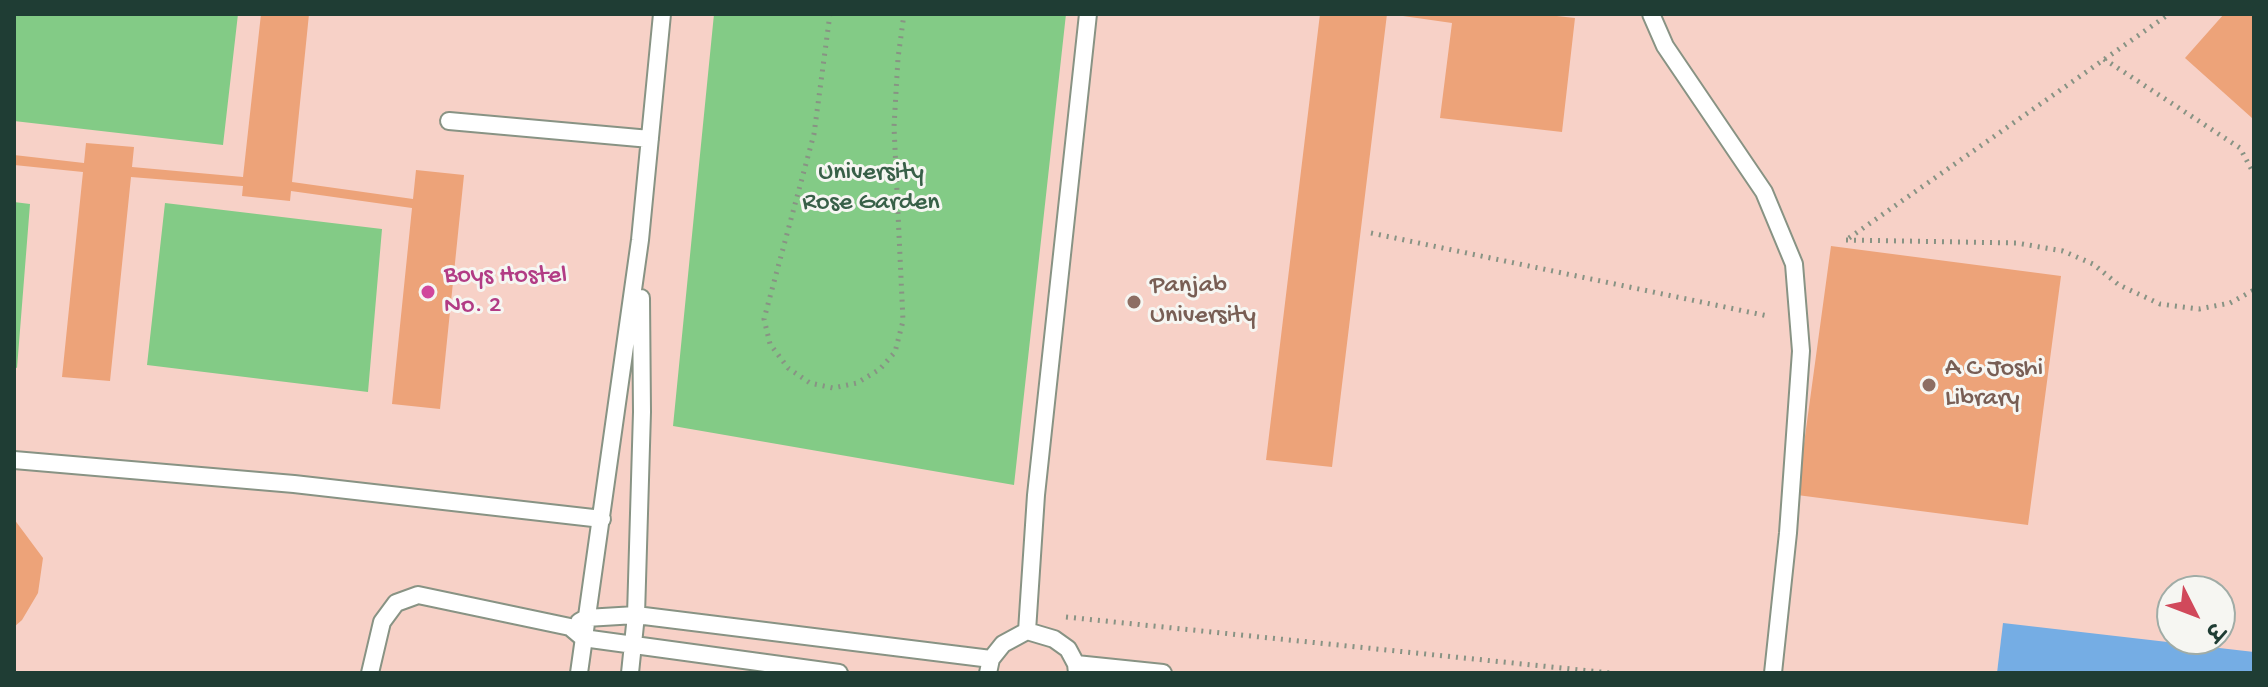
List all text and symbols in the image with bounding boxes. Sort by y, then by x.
park label: University Rose Garden [802,158,940,220]
place label: Boys Hostel No. 2 [444,261,567,322]
place label: Panjab University [1150,271,1256,332]
marker: Boys Hostel No. 2 [419,283,437,301]
marker: Panjab University [1125,293,1143,311]
place label: A C Joshi Library [1945,354,2043,416]
marker: A C Joshi Library [1920,376,1938,394]
north arrow [2156,575,2236,655]
text: उ [2198,616,2227,644]

